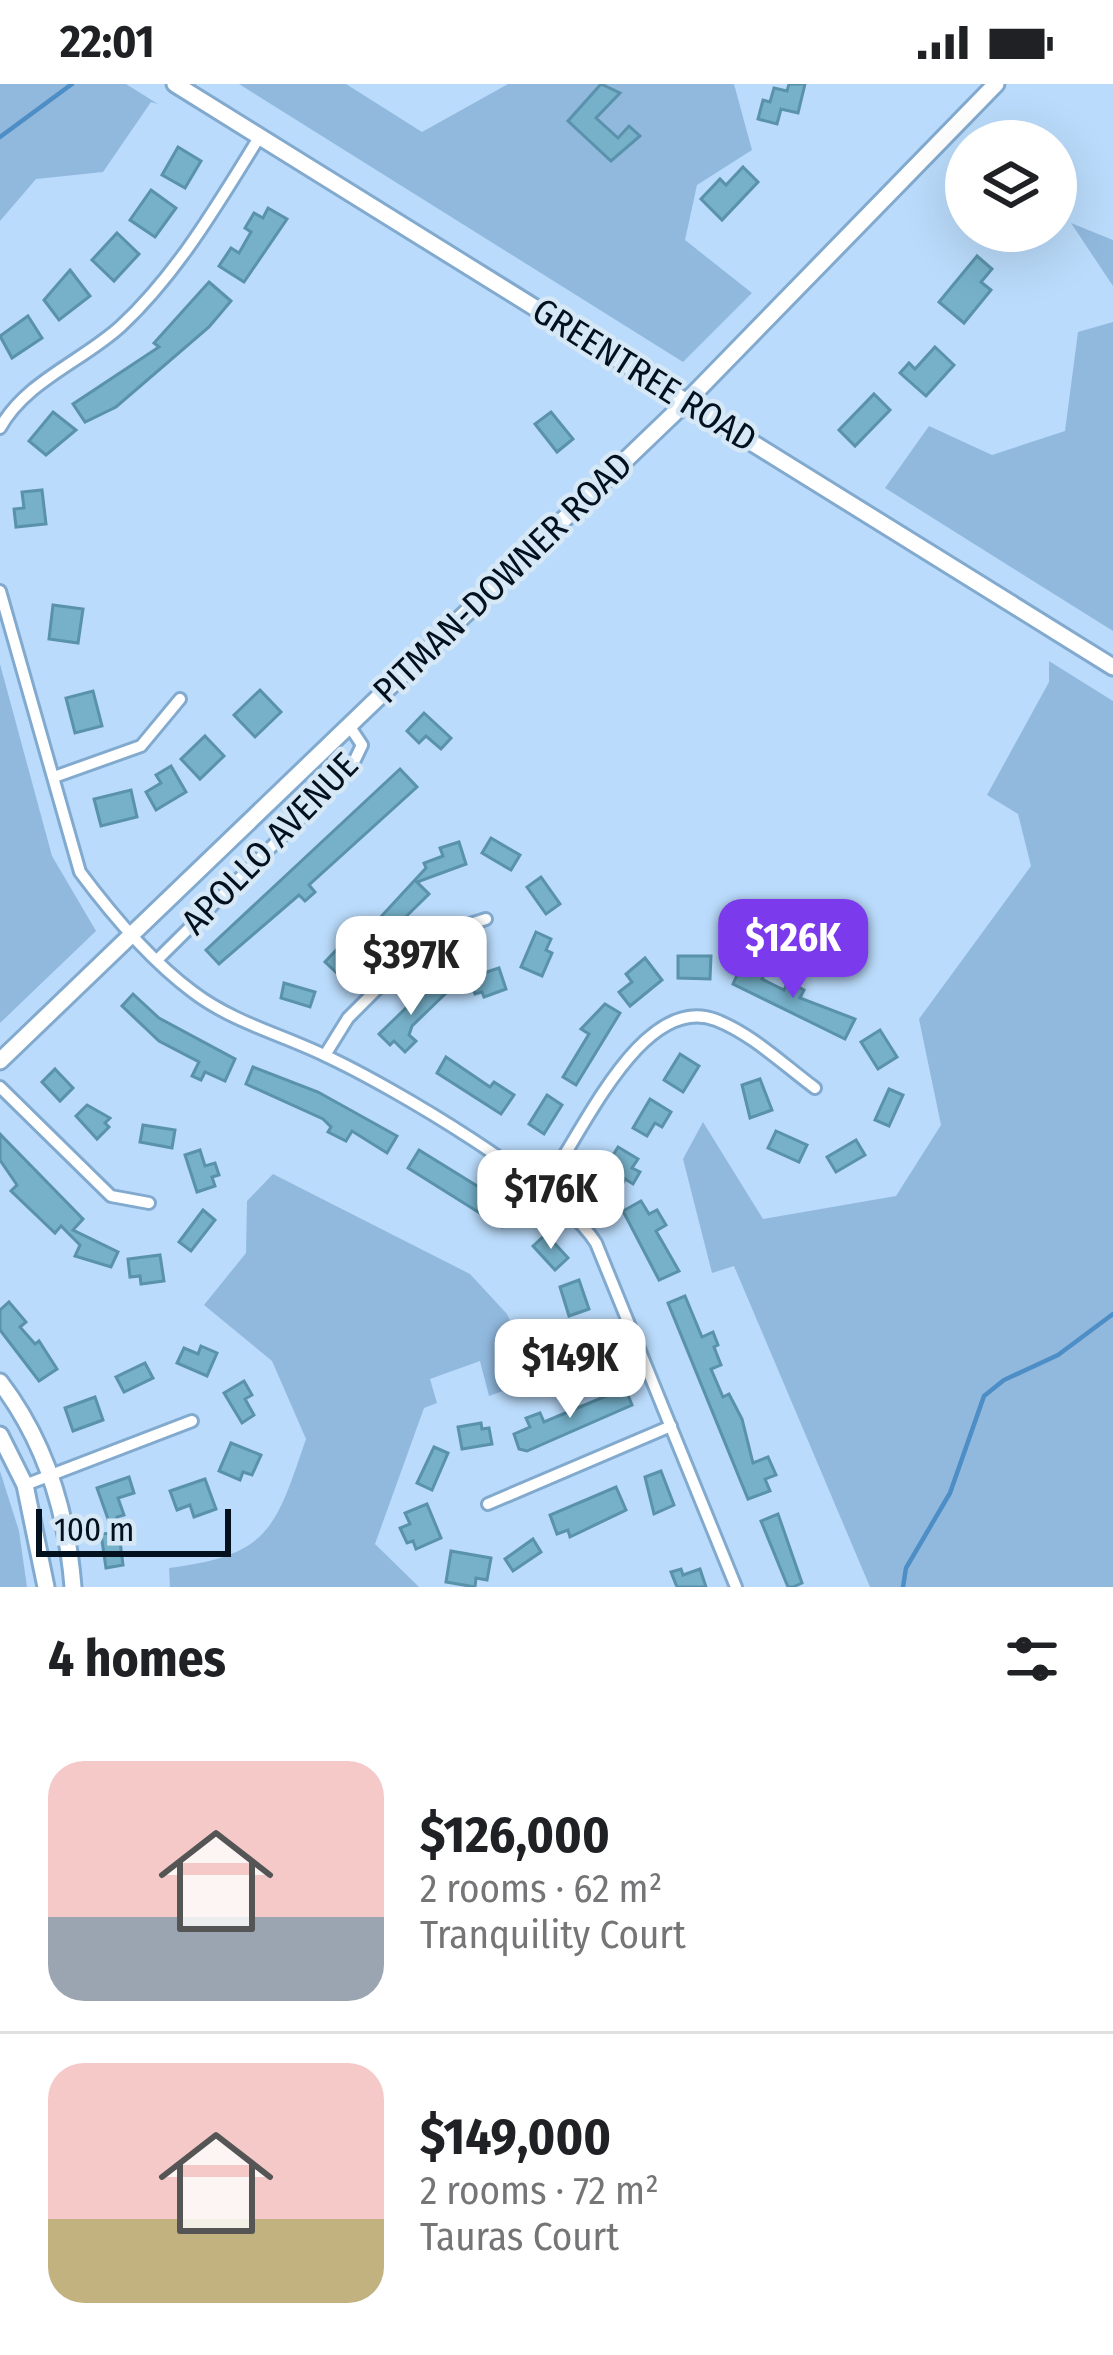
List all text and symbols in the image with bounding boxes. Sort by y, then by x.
text: 22:01 [60,15,155,69]
map controls [945,120,1077,252]
button: layers [945,120,1077,252]
street label: GREENTREE ROAD [524,288,765,461]
street label: PITMAN-DOWNER ROAD [364,443,641,713]
street label: APOLLO AVENUE [172,744,367,944]
pin: $126K [709,899,877,1001]
text: $126K [745,915,841,961]
pin: $397K [327,916,495,1018]
text: $397K [363,932,459,978]
pin: $176K [467,1150,635,1252]
text: $176K [504,1166,598,1212]
pin: $149K [486,1319,654,1421]
text: $149K [522,1335,618,1381]
scale bar [36,1503,231,1556]
text: 100 m [54,1510,134,1550]
icon: filters [999,1626,1065,1692]
text: 4 homes [48,1628,226,1690]
text: $126,000 [420,1804,610,1866]
icon: home [144,1809,288,1953]
text: 2 rooms · 62 m² [420,1866,662,1912]
text: Tranquility Court [420,1912,686,1958]
text: $149,000 [420,2106,611,2168]
icon: home [144,2111,288,2255]
text: 2 rooms · 72 m² [420,2168,659,2214]
text: Tauras Court [420,2214,619,2260]

